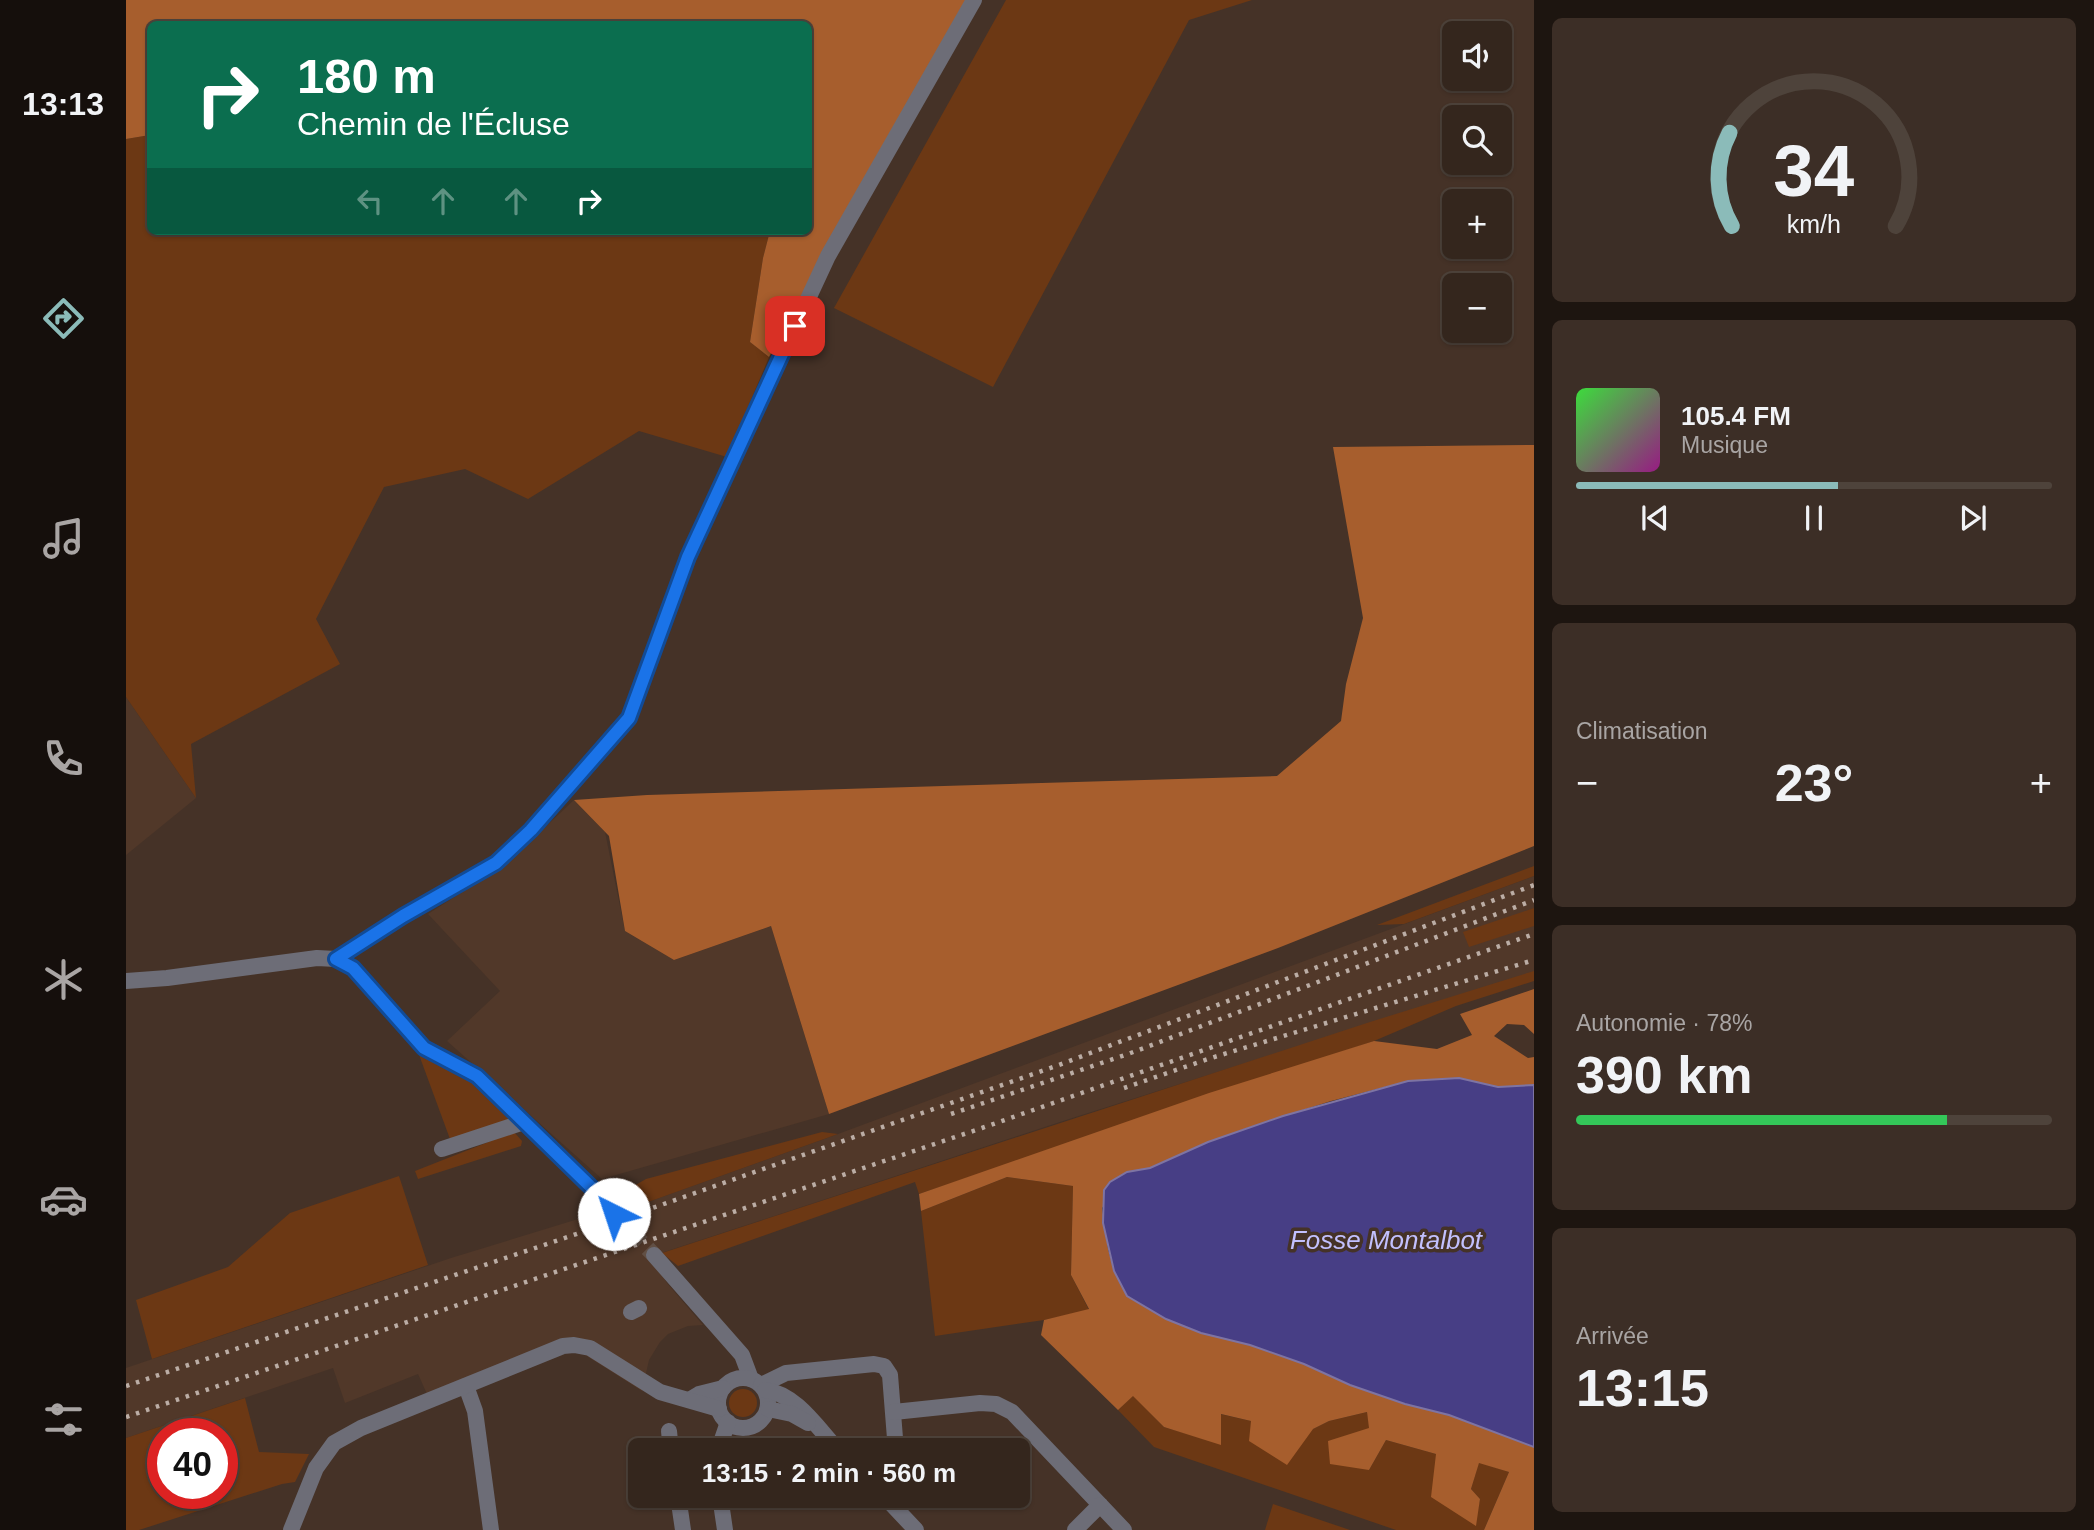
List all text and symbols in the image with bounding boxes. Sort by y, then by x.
map controls [1442,21,1512,343]
button: sound [1442,21,1512,91]
icon: right [182,49,273,140]
text: 180 m [297,49,436,103]
text: 13:13 [22,86,104,122]
button: search [1442,105,1512,175]
text: Chemin de l'Écluse [297,106,570,142]
text: 34 [1774,131,1855,212]
icon: left [351,182,389,220]
icon: ahead [424,182,462,220]
icon: ahead [497,182,535,220]
icon: right [570,182,608,220]
button: + [1442,189,1512,259]
text: km/h [1787,210,1841,238]
button: − [1442,273,1512,343]
icon: directions [39,294,88,343]
pin [765,296,825,356]
icon: arrive [776,307,814,345]
text: 105.4 FM [1681,401,1791,431]
text: Musique [1681,432,1768,458]
icon: previous [1636,499,1674,537]
icon: pause [1795,499,1833,537]
icon: next [1954,499,1992,537]
icon: music [39,514,88,563]
text: Climatisation [1576,718,1708,744]
icon: phone [39,734,88,783]
text: 23° [1775,754,1853,812]
text: − [1576,762,1598,804]
text: + [2030,762,2052,804]
icon: climate [39,955,88,1004]
text: Autonomie · 78% [1576,1010,1752,1036]
text: 390 km [1576,1046,1752,1104]
icon: car [39,1175,88,1224]
position arrow [577,1177,651,1251]
water label: Fosse Montalbot [1290,1225,1484,1255]
text: Arrivée [1576,1323,1649,1349]
text: 13:15 [1576,1359,1709,1417]
icon: filters [39,1395,88,1444]
speed limit sign: 40 [147,1418,238,1509]
text: 13:15 · 2 min · 560 m [702,1458,956,1488]

